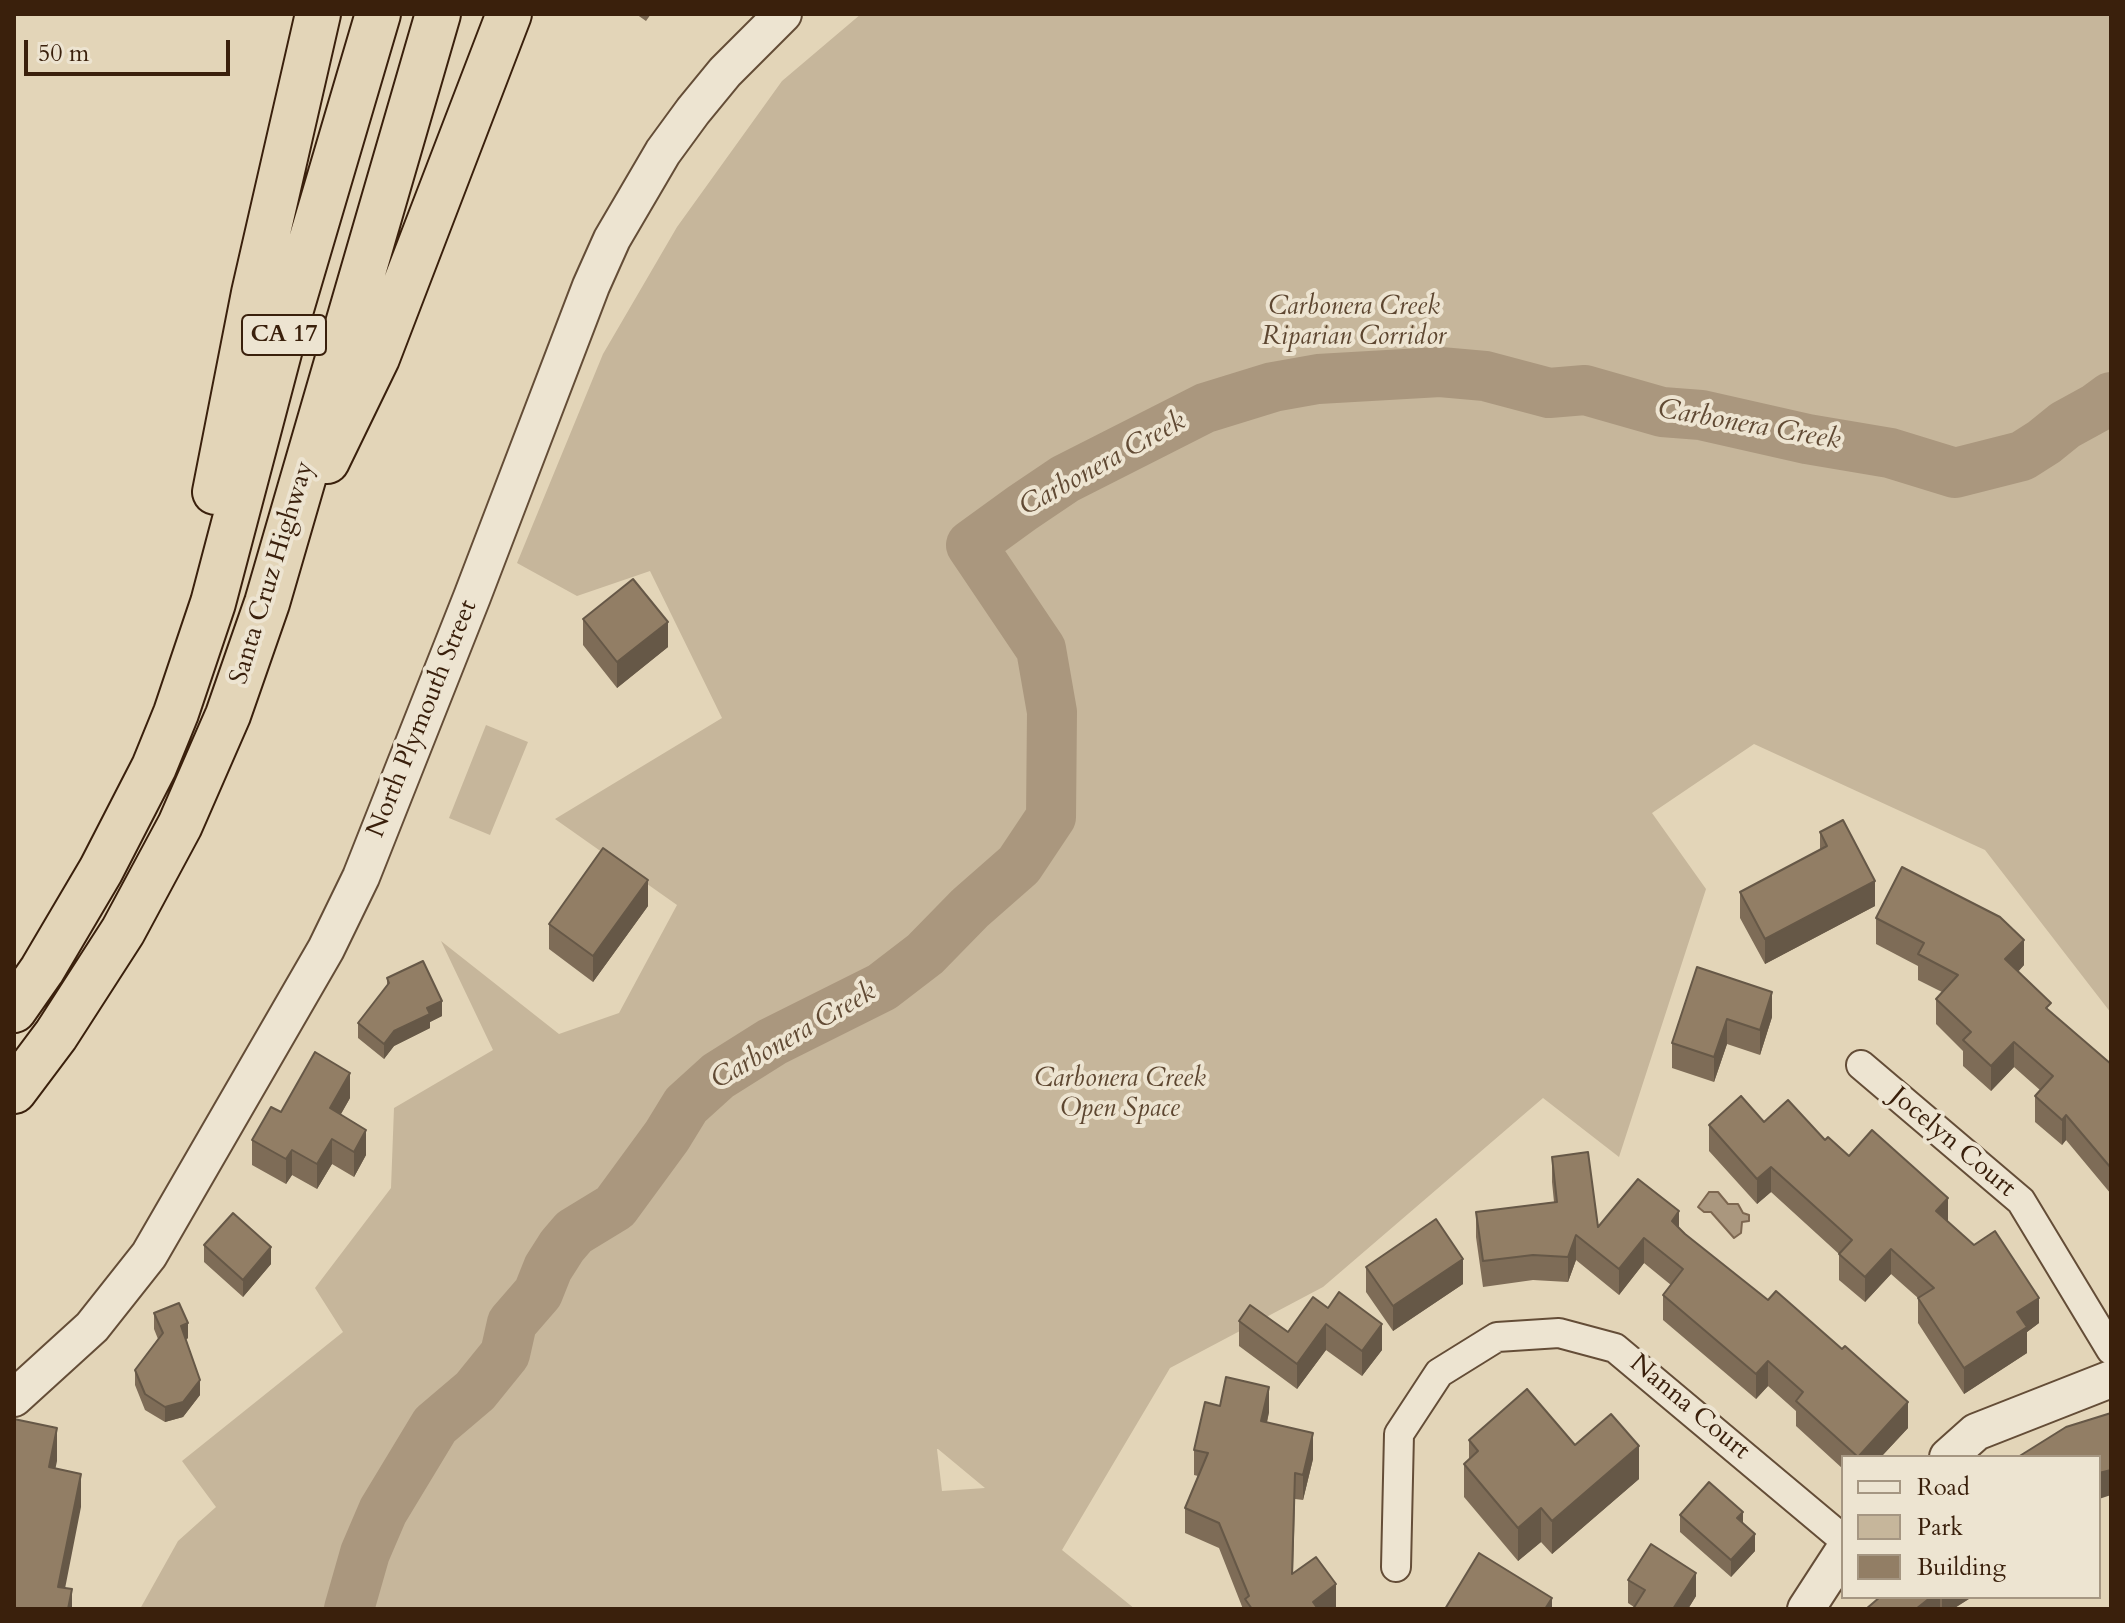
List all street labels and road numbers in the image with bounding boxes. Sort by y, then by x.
road number: CA 17 [242,315,326,355]
street label: Santa Cruz Highway [224,458,322,688]
street label: North Plymouth Street [361,596,485,842]
street label: Jocelyn Court [1883,1081,2021,1205]
street label: Nanna Court [1623,1349,1755,1467]

